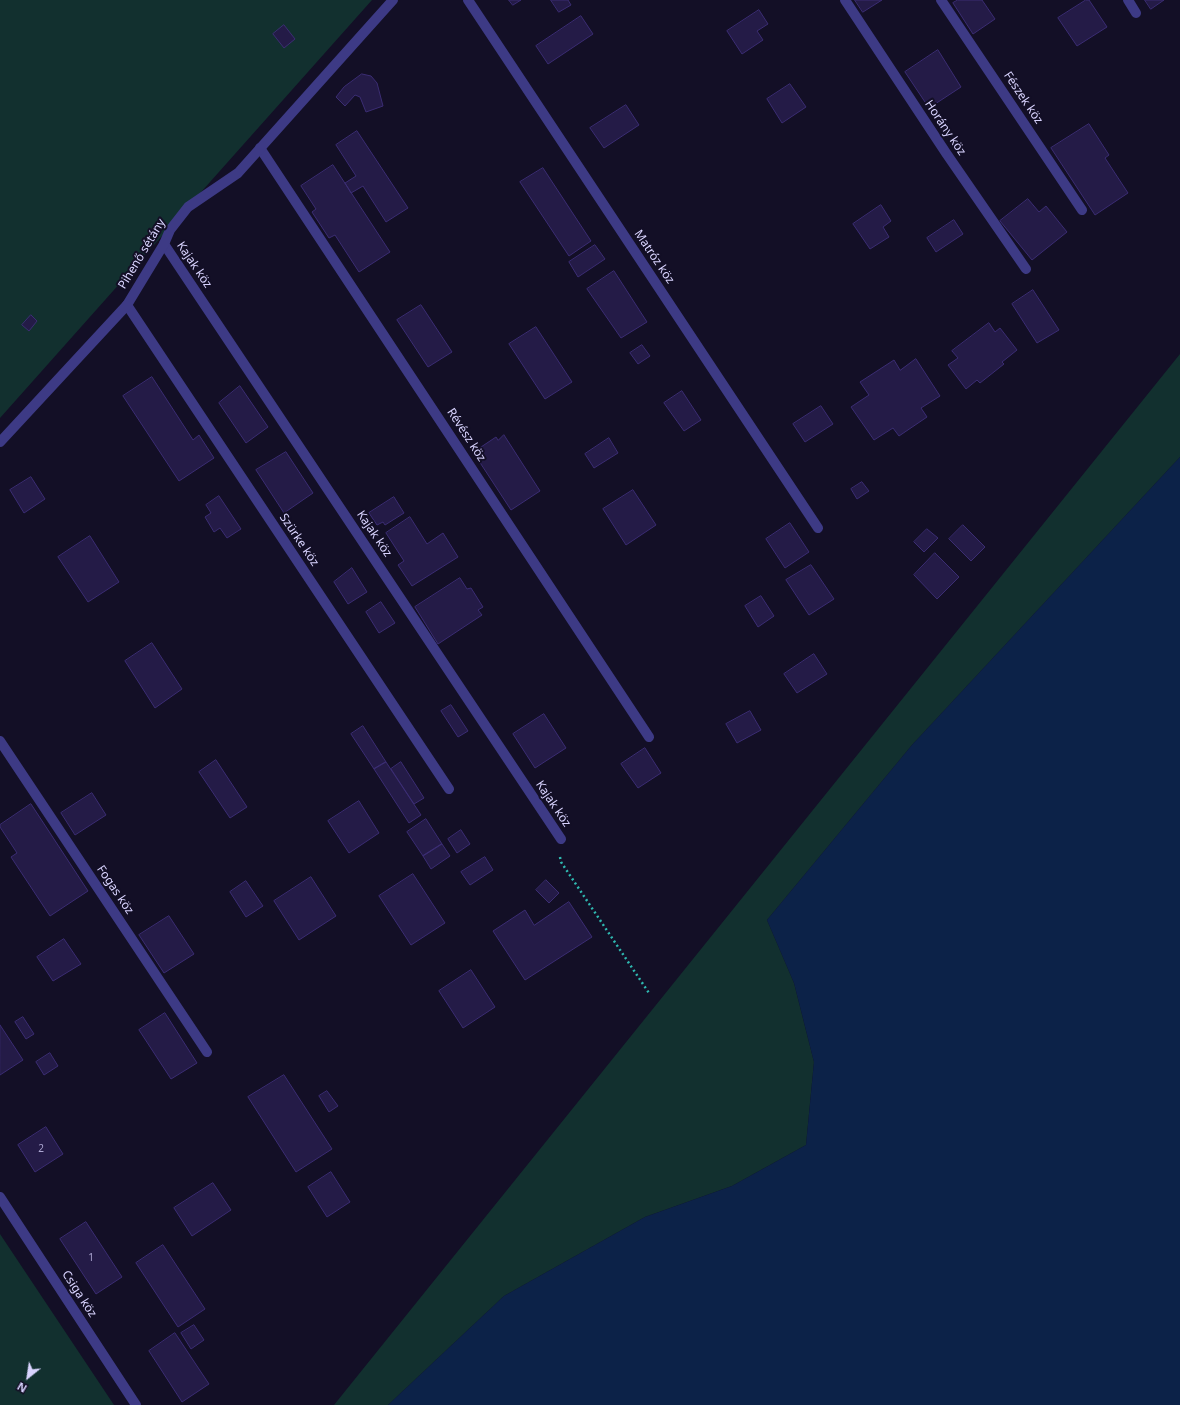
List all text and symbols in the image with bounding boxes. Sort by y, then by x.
street label: Fészek köz [1000,69,1046,127]
street label: Horány köz [921,98,969,158]
street label: Pihenő sétány [115,216,169,292]
street label: Matróz köz [631,227,677,287]
street label: Kajak köz [173,239,215,291]
street label: Révész köz [443,406,489,464]
street label: Kajak köz [353,508,395,560]
street label: Szürke köz [276,511,322,569]
street label: Kajak köz [532,778,574,830]
street label: Fogas köz [93,863,137,917]
house number: 2 [38,1143,44,1155]
house number: 1 [88,1252,94,1264]
street label: Csiga köz [59,1268,99,1320]
north arrow [8,1357,48,1397]
text: N [14,1379,29,1397]

